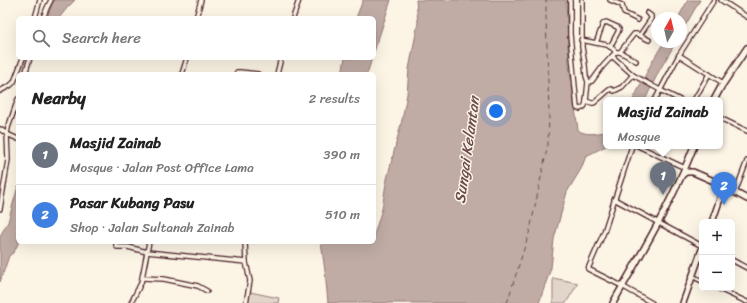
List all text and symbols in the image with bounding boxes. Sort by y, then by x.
north arrow [651,12,687,48]
search box [16,16,376,60]
text: Search here [62,25,141,51]
icon: search [30,27,52,49]
text: Nearby [32,83,86,113]
text: 2 results [309,87,360,110]
water label: Sungai Kelantan [447,93,488,205]
popup [603,97,723,149]
text: Masjid Zainab [618,99,708,125]
your location [486,101,506,121]
text: Mosque [618,125,660,148]
text: Masjid Zainab [70,130,161,156]
text: 1 [42,143,48,166]
text: 390 m [323,143,360,166]
text: Mosque · Jalan Post Office Lama [70,156,254,179]
pin: 1 [650,162,676,195]
pin: 2 [711,172,737,205]
text: Pasar Kubang Pasu [70,190,194,216]
text: 2 [41,203,49,226]
text: 510 m [325,203,360,226]
text: Shop · Jalan Sultanah Zainab [70,216,234,239]
map controls [699,219,735,291]
button: + [699,219,735,255]
button: − [699,255,735,291]

